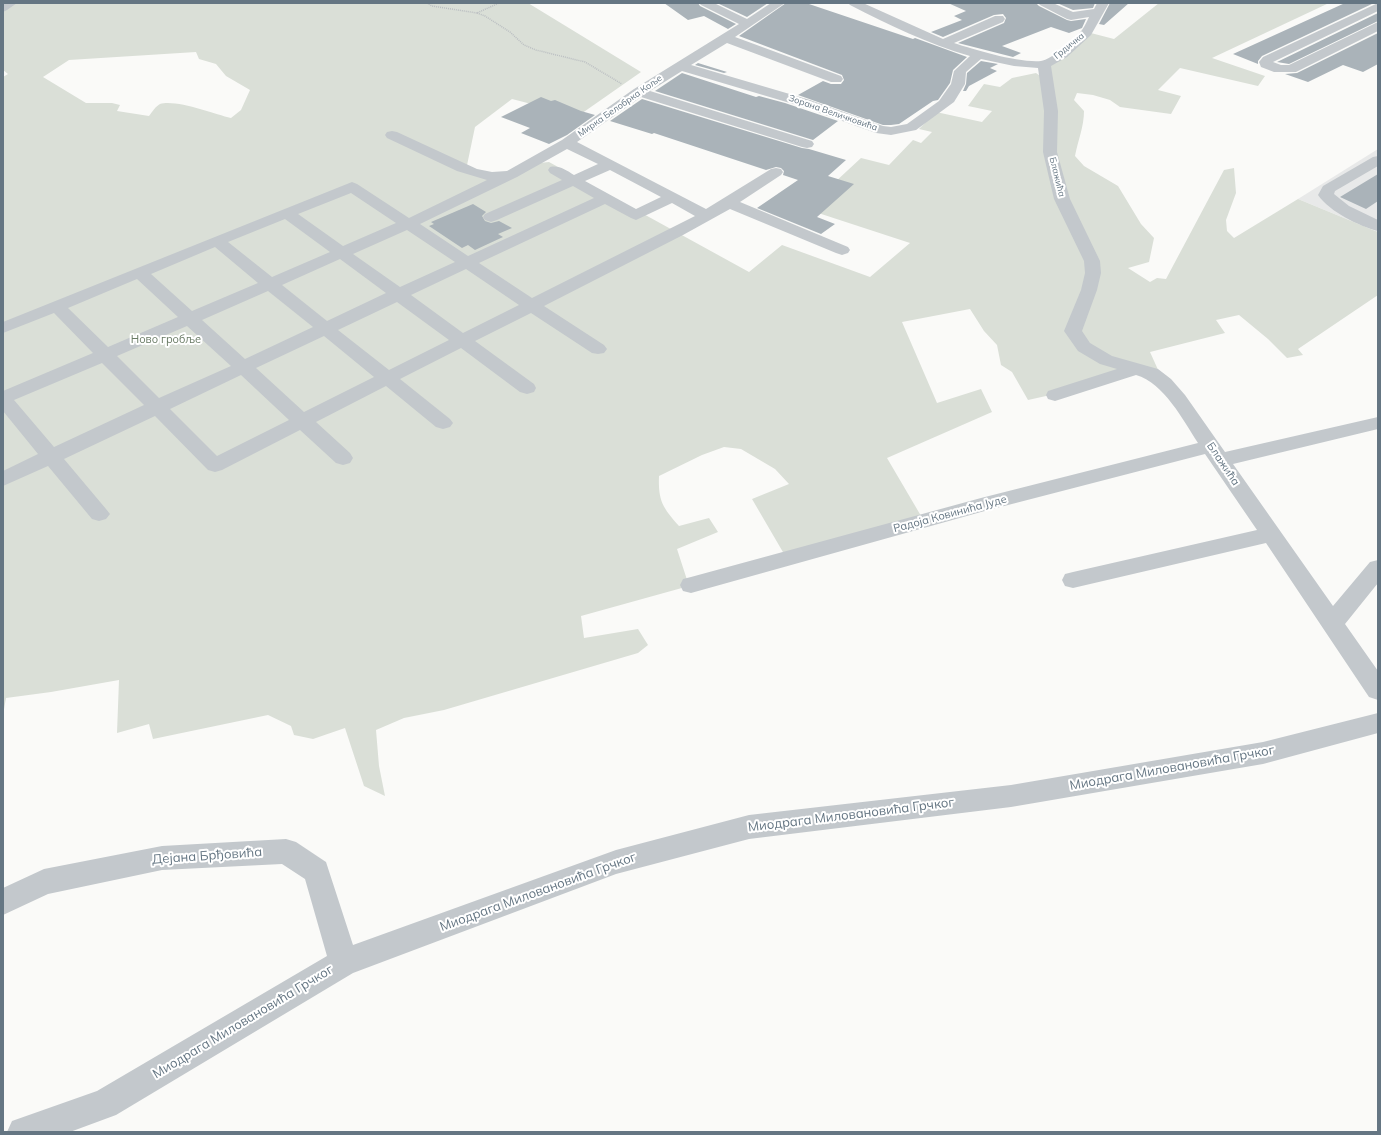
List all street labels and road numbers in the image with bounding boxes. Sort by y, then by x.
street label: Грдичка [1052,30,1086,62]
street label: Мирка Белобрка Коље [576,73,664,139]
street label: Зорана Величковића [787,93,879,133]
street label: Блажића [1047,156,1067,198]
street label: Блажића [1204,440,1242,488]
street label: Радоја Ковинића Јуде [892,493,1008,535]
street label: Миодрага Миловановића Грчког [1068,742,1276,794]
street label: Миодрага Миловановића Грчког [747,795,955,835]
street label: Дејана Брђовића [151,844,263,868]
street label: Миодрага Миловановића Грчког [438,849,638,935]
street label: Миодрага Миловановића Грчког [150,962,336,1082]

